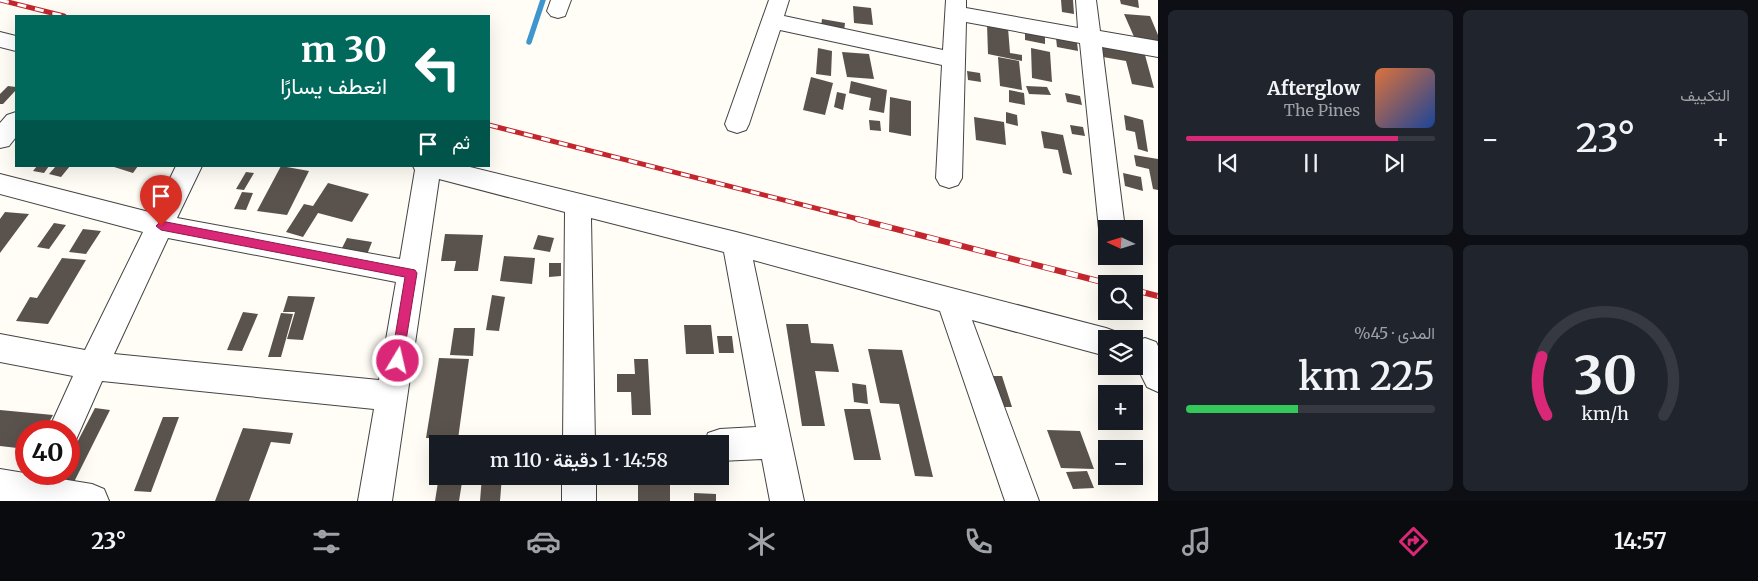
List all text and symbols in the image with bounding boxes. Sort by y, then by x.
text: 30 m [301,28,387,72]
icon: left [405,35,470,100]
text: انعطف يسارًا [280,72,387,100]
text: Afterglow [1267,76,1360,100]
text: التكييف [1680,85,1730,105]
text: The Pines [1284,100,1360,120]
text: 23° [1576,115,1635,162]
text: − [1481,121,1500,157]
text: + [1711,121,1730,157]
icon: arrive [414,130,442,158]
text: ثم [452,130,470,154]
icon: previous [1214,149,1242,177]
icon: pause [1297,149,1325,177]
icon: next [1380,149,1408,177]
pin [140,175,182,226]
icon: arrive [147,182,175,210]
north arrow [1098,220,1142,265]
map controls [1098,220,1143,485]
button: search [1098,275,1143,320]
text: المدى · 45% [1354,323,1435,343]
button: layers [1098,330,1143,375]
position arrow [371,334,423,386]
text: 30 [1574,343,1637,408]
text: 225 km [1298,353,1435,400]
button: + [1098,385,1143,430]
text: km/h [1582,402,1629,425]
speed limit sign: 40 [15,420,80,485]
button: − [1098,440,1143,485]
text: 14:58 · 1 دقيقة · 110 m [490,448,668,472]
icon: filters [309,524,344,559]
icon: car [526,524,561,559]
icon: climate [744,524,779,559]
icon: phone [961,524,996,559]
icon: music [1179,524,1214,559]
icon: directions [1396,524,1431,559]
text: 23° [91,527,126,555]
text: 14:57 [1614,527,1667,555]

